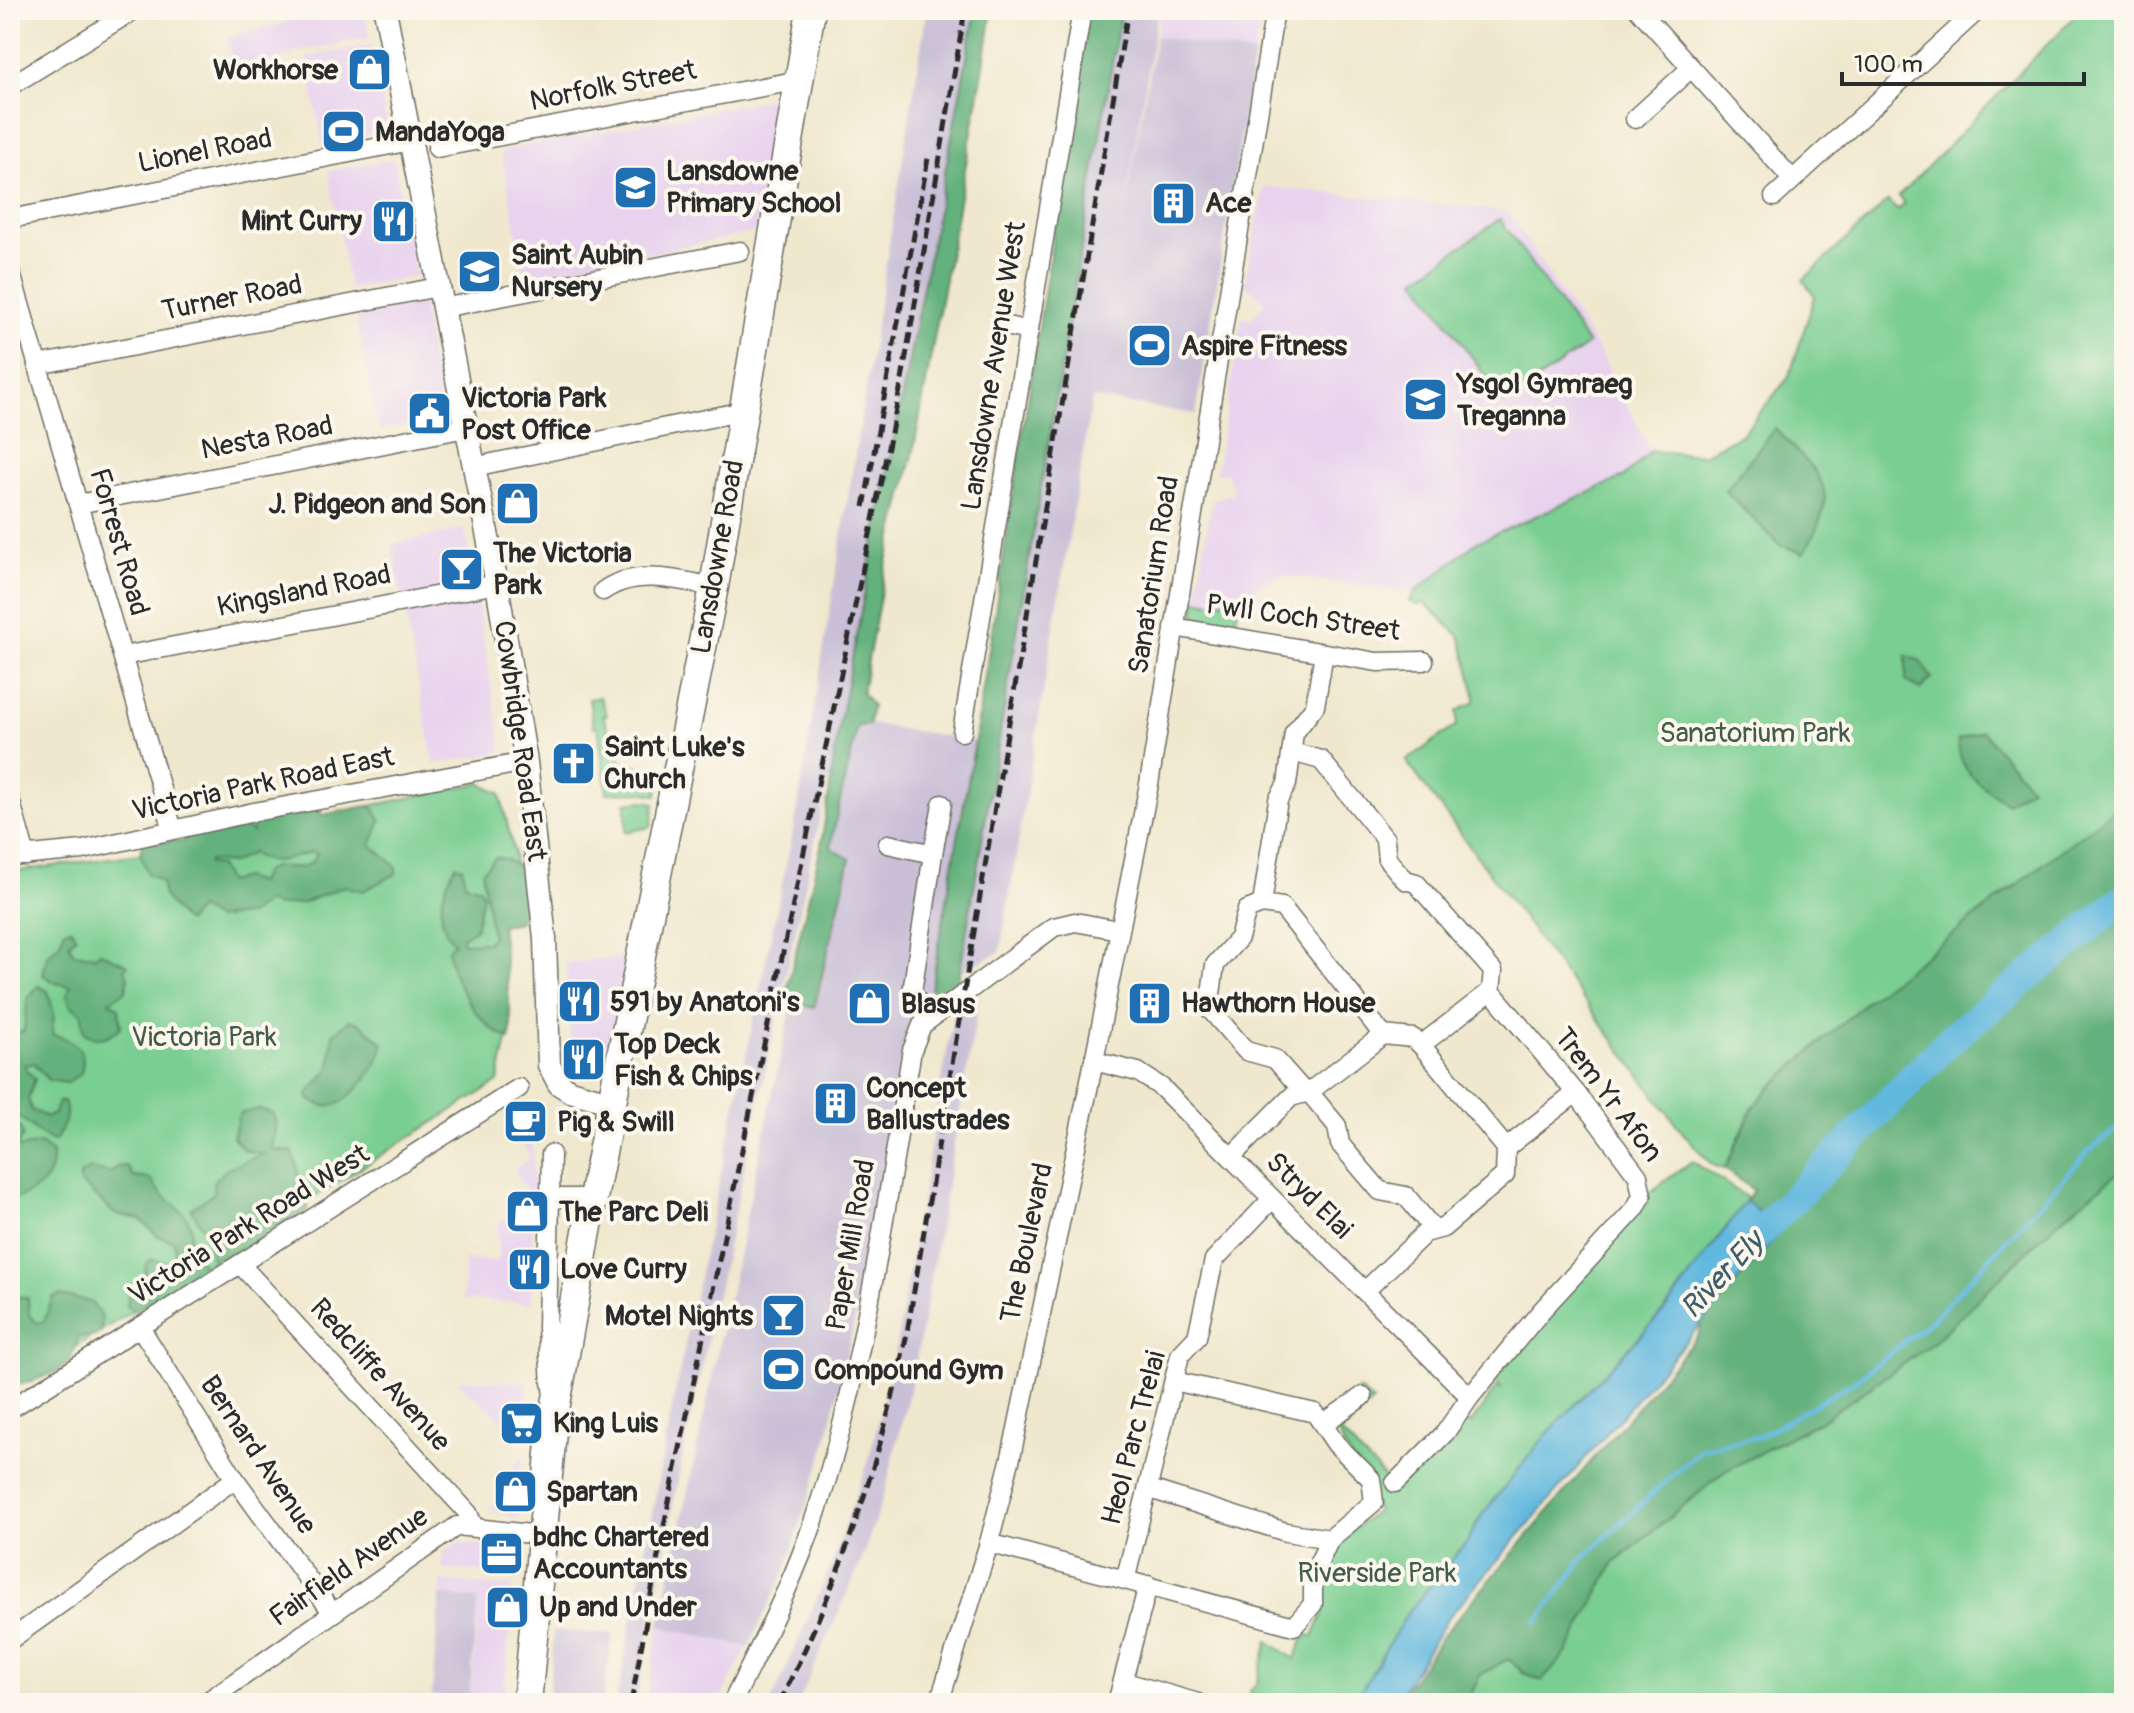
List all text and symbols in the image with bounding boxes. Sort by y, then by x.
scale bar [1842,36,2084,86]
shop icon: Workhorse [345,46,393,94]
text: 100 m [1854,50,1923,79]
place label: Workhorse [213,53,339,88]
street label: Norfolk Street [527,53,700,119]
sports icon: MandaYoga [320,108,368,156]
place label: MandaYoga [375,115,505,150]
street label: Lionel Road [135,121,275,181]
place label: Lansdowne Primary School [666,154,842,221]
school or university icon: Lansdowne Primary School [611,163,659,211]
building icon: Ace [1150,179,1198,227]
place label: Ace [1205,186,1252,221]
restaurant icon: Mint Curry [369,197,417,245]
place label: Mint Curry [241,204,362,239]
street label: Lansdowne Avenue West [954,218,1034,513]
place label: Saint Aubin Nursery [511,238,644,305]
school or university icon: Saint Aubin Nursery [456,247,504,295]
street label: Turner Road [159,267,305,329]
sports icon: Aspire Fitness [1126,322,1174,370]
place label: Aspire Fitness [1181,329,1347,364]
place label: Ysgol Gymraeg Treganna [1455,367,1633,434]
school or university icon: Ysgol Gymraeg Treganna [1402,376,1450,424]
place label: Victoria Park Post Office [461,381,607,448]
public building icon: Victoria Park Post Office [406,390,454,438]
street label: Nesta Road [198,408,336,468]
street label: Lansdowne Road [684,457,752,657]
street label: Forrest Road [81,464,157,620]
street label: Sanatorium Road [1121,473,1187,677]
shop icon: J. Pidgeon and Son [493,480,541,528]
place label: J. Pidgeon and Son [268,487,486,522]
place label: The Victoria Park [492,536,632,603]
bar icon: The Victoria Park [438,545,486,593]
street label: Kingsland Road [214,557,394,625]
street label: Pwll Coch Street [1204,587,1403,649]
street label: Cowbridge Road East [486,618,554,864]
park label: Sanatorium Park [1659,716,1851,751]
place label: Saint Luke's Church [604,730,745,797]
street label: Victoria Park Road East [129,739,398,829]
church icon: Saint Luke's Church [549,739,597,787]
restaurant icon: 591 by Anatoni's [555,978,603,1026]
building icon: Hawthorn House [1126,979,1174,1027]
shop icon: Blasus [846,980,894,1028]
place label: 591 by Anatoni's [610,985,800,1020]
place label: Hawthorn House [1181,986,1376,1021]
place label: Blasus [901,987,976,1022]
park label: Victoria Park [131,1020,277,1055]
street label: Trem Yr Afon [1546,1021,1670,1169]
place label: Top Deck Fish & Chips [613,1027,753,1094]
restaurant icon: Top Deck Fish & Chips [559,1036,607,1084]
place label: Concept Ballustrades [866,1071,1010,1138]
building icon: Concept Ballustrades [811,1080,859,1128]
cafe icon: Pig & Swill [502,1098,550,1146]
place label: Pig & Swill [557,1105,675,1140]
street label: Victoria Park Road West [122,1136,376,1313]
street label: Stryd Elai [1258,1145,1360,1247]
street label: Paper Mill Road [819,1157,883,1333]
street label: The Boulevard [993,1160,1061,1326]
shop icon: The Parc Deli [504,1188,552,1236]
place label: The Parc Deli [558,1195,708,1230]
water label: River Ely [1673,1221,1774,1326]
restaurant icon: Love Curry [505,1245,553,1293]
place label: Love Curry [560,1252,687,1287]
street label: Redcliffe Avenue [302,1291,458,1459]
bar icon: Motel Nights [760,1292,808,1340]
place label: Motel Nights [605,1299,753,1334]
sports icon: Compound Gym [759,1346,807,1394]
street label: Heol Parc Trelai [1094,1347,1174,1529]
place label: Compound Gym [814,1353,1004,1388]
street label: Bernard Avenue [192,1369,324,1541]
supermarket icon: King Luis [498,1399,546,1447]
place label: King Luis [553,1406,658,1441]
shop icon: Spartan [491,1468,539,1516]
place label: Spartan [546,1475,638,1510]
street label: Fairfield Avenue [263,1499,435,1635]
place label: bdhc Chartered Accountants [533,1520,709,1587]
office icon: bdhc Chartered Accountants [478,1529,526,1577]
park label: Riverside Park [1298,1556,1457,1591]
shop icon: Up and Under [484,1583,532,1631]
place label: Up and Under [539,1590,698,1625]

